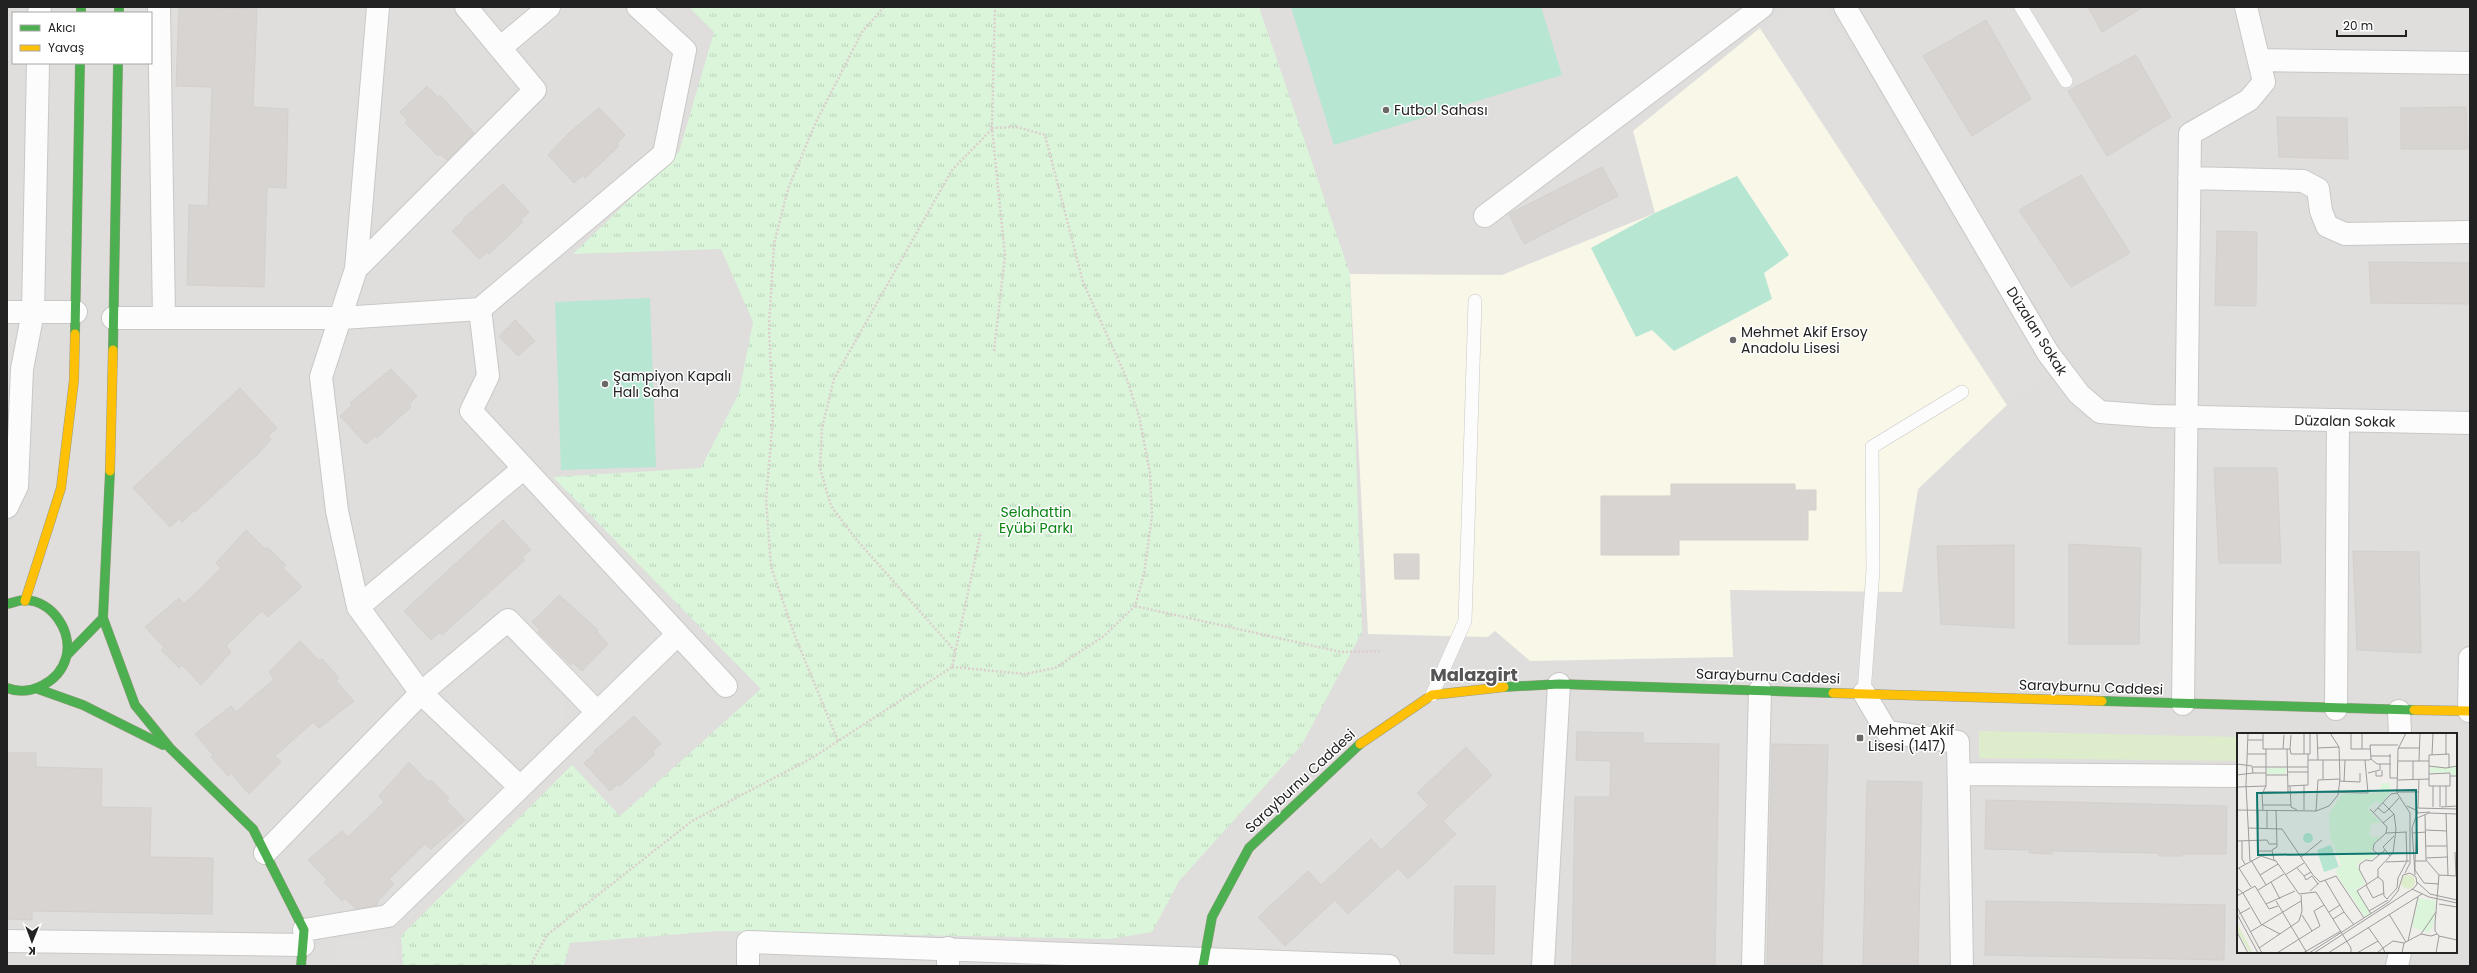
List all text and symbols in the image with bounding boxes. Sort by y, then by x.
legend [12,12,152,64]
scale bar [2337,12,2406,38]
text: 20 m [2343,17,2373,34]
text: Akıcı [48,19,76,36]
text: Yavaş [48,39,84,56]
place label: Futbol Sahası [1394,100,1488,120]
marker: Futbol Sahası [1381,105,1391,115]
street label: Düzalan Sokak [2002,283,2073,380]
place label: Mehmet Akif Ersoy Anadolu Lisesi [1741,322,1868,358]
marker: Mehmet Akif Ersoy Anadolu Lisesi [1728,335,1738,345]
place label: Şampiyon Kapalı Halı Saha [613,366,731,402]
marker: Şampiyon Kapalı Halı Saha [600,379,610,389]
street label: Düzalan Sokak [2294,410,2397,432]
park label: Selahattin Eyübi Parkı [999,502,1073,538]
district label: Malazgirt [1430,662,1518,687]
street label: Sarayburnu Caddesi [1696,663,1840,689]
street label: Sarayburnu Caddesi [2019,674,2163,700]
place label: Mehmet Akif Lisesi (1417) [1868,720,1955,756]
street label: Sarayburnu Caddesi [1240,725,1360,837]
marker: Mehmet Akif Lisesi (1417) [1855,733,1865,743]
inset map [2237,733,2457,953]
north arrow [12,921,52,961]
text: K [28,943,36,959]

